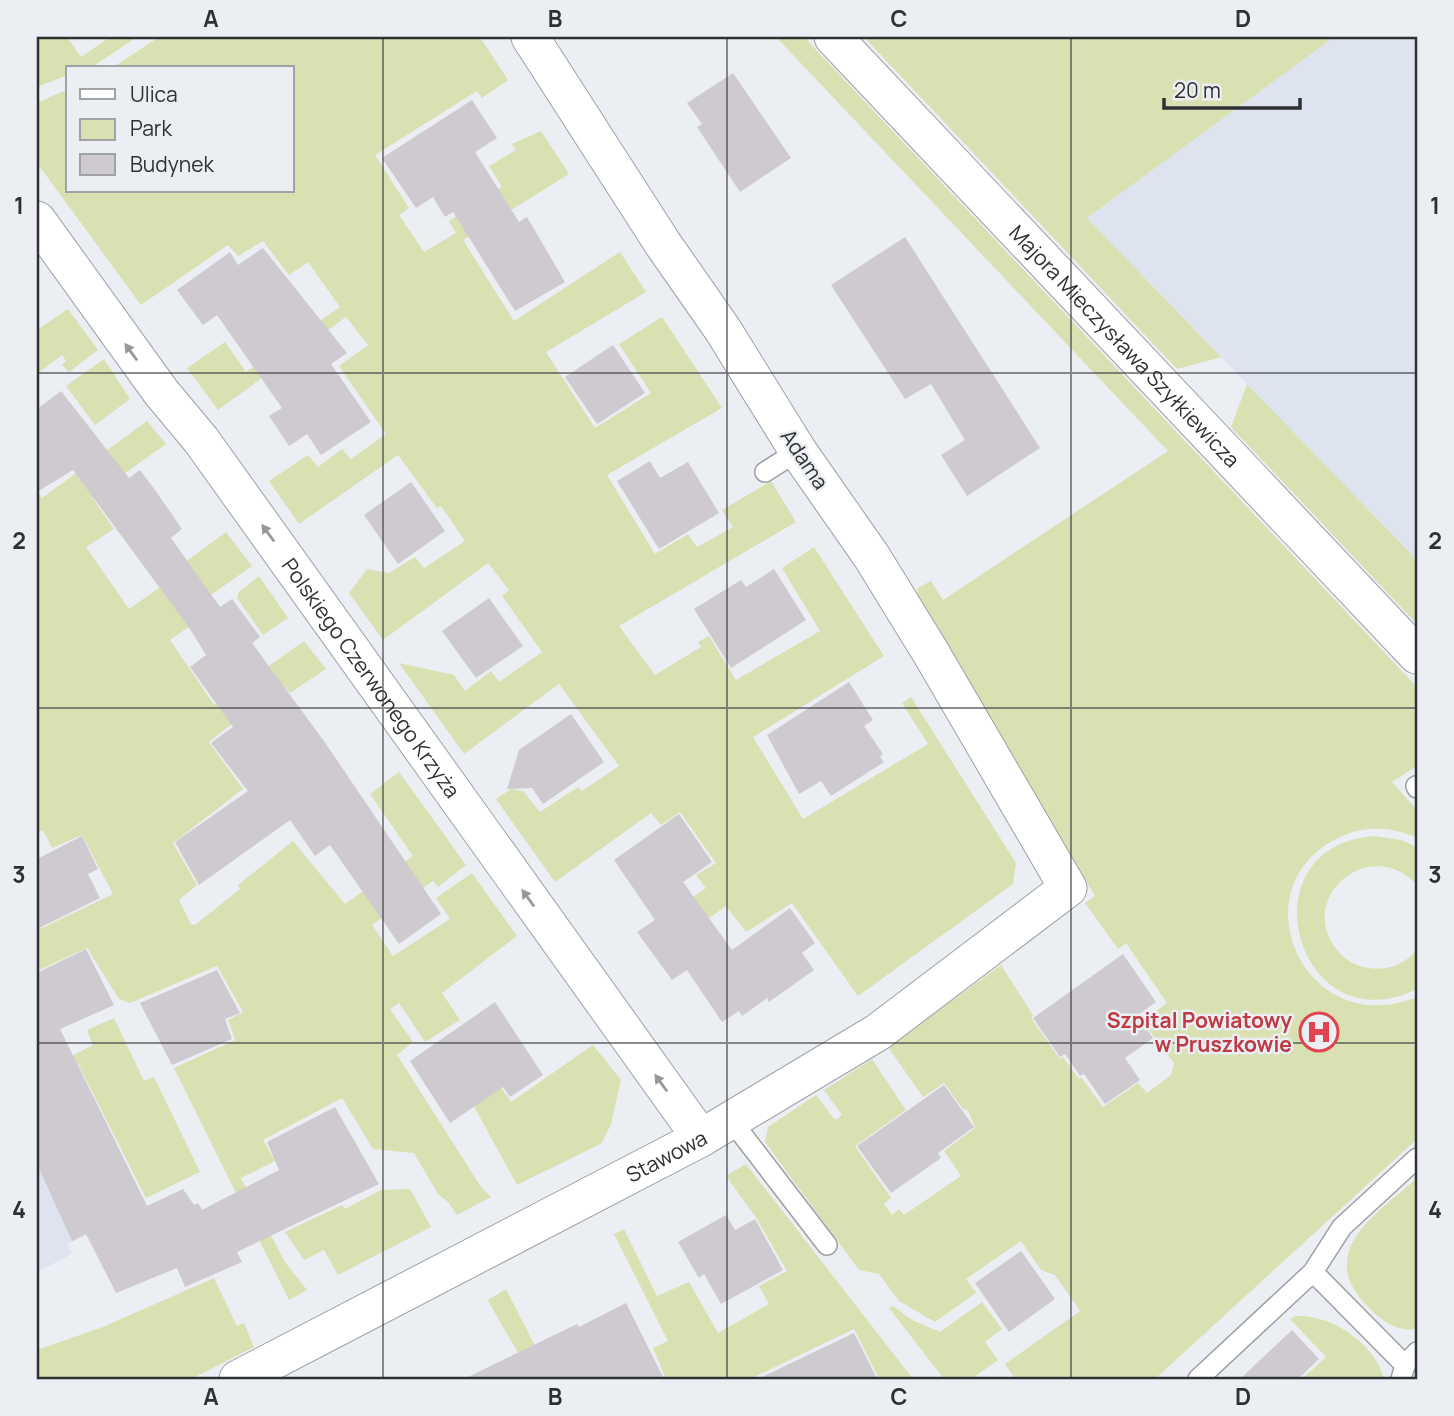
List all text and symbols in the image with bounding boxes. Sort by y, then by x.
text: A [203,2,219,34]
text: B [548,2,562,34]
text: C [891,2,908,34]
text: D [1235,2,1251,34]
legend [66,66,294,192]
scale bar [1164,66,1300,110]
text: 20 m [1174,76,1221,104]
text: Ulica [130,80,178,108]
text: Park [130,114,172,142]
text: Budynek [130,150,215,178]
text: 1 [14,189,24,221]
text: 1 [1430,189,1440,221]
street label: Majora Mieczysława Szyłkiewicza [1004,219,1246,473]
one-way arrow [124,343,138,361]
street label: Adama [775,423,835,495]
text: 2 [12,524,26,556]
one-way arrow [261,524,275,542]
text: 2 [1428,524,1442,556]
street label: Polskiego Czerwonego Krzyża [276,552,467,803]
text: 3 [12,858,26,890]
text: 3 [1428,858,1442,890]
one-way arrow [522,889,536,907]
place label: Szpital Powiatowy w Pruszkowie [1107,1006,1292,1058]
hospital icon: Szpital Powiatowy w Pruszkowie [1298,1011,1340,1053]
one-way arrow [654,1074,668,1092]
street label: Stawowa [621,1123,712,1189]
text: 4 [12,1193,26,1225]
text: 4 [1428,1193,1442,1225]
text: A [203,1380,219,1412]
text: B [548,1380,562,1412]
text: C [891,1380,908,1412]
text: D [1235,1380,1251,1412]

